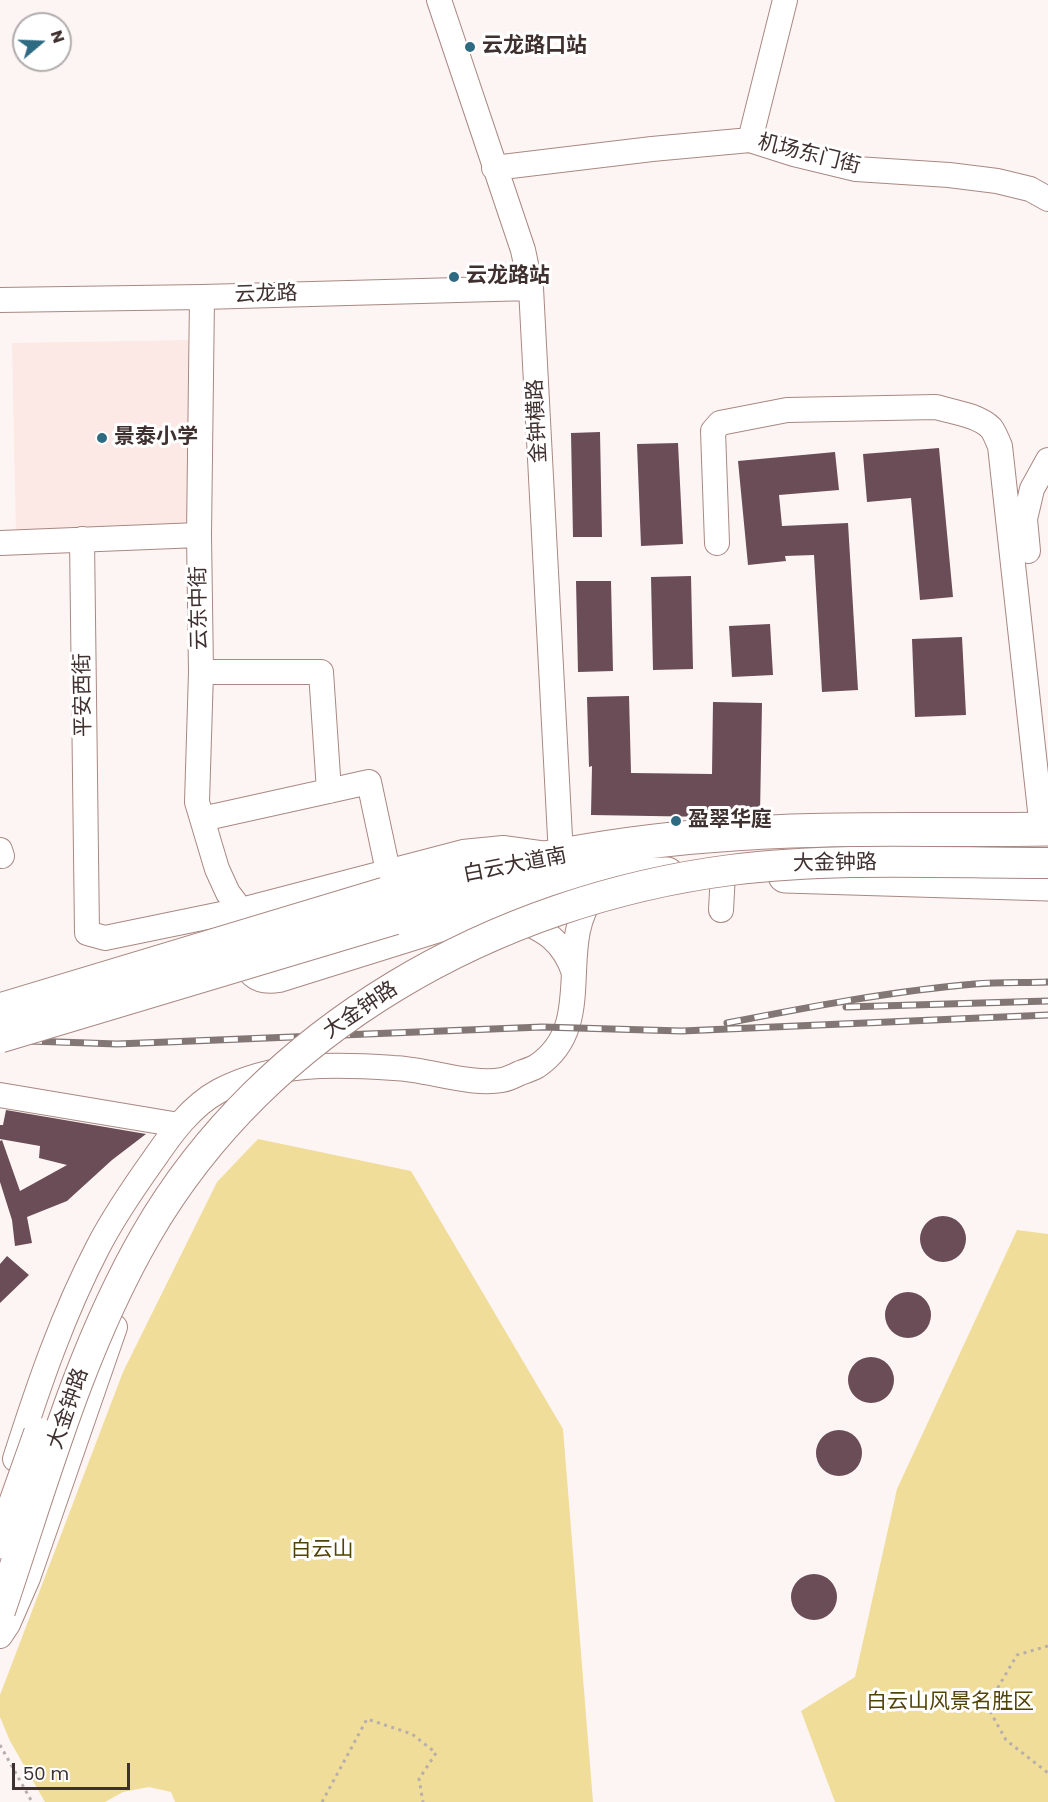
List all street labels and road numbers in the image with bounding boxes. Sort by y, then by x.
street label: 机场东门街 [755,130,863,180]
street label: 云龙路 [234,281,298,309]
street label: 金钟横路 [523,378,553,464]
street label: 云东中街 [187,566,213,650]
street label: 平安西街 [71,653,97,737]
street label: 白云大道南 [461,844,569,888]
street label: 大金钟路 [793,851,877,877]
street label: 大金钟路 [319,977,403,1045]
street label: 大金钟路 [43,1365,95,1453]

